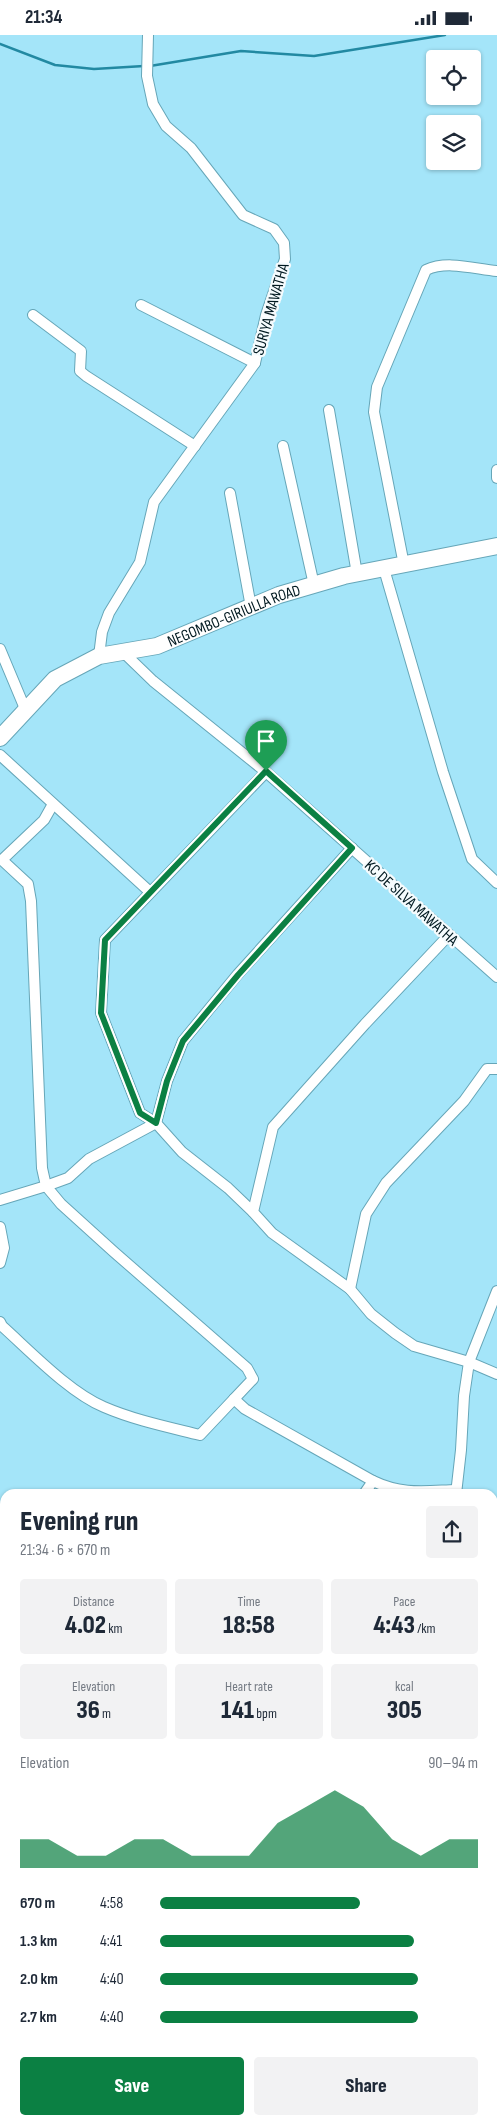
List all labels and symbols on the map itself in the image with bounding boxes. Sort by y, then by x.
street label: SURIYA MAWATHA [249,261,294,357]
street label: NEGOMBO-GIRIULLA ROAD [165,581,303,652]
pin [245,720,287,771]
street label: KC DE SILVA MAWATHA [360,856,462,950]

